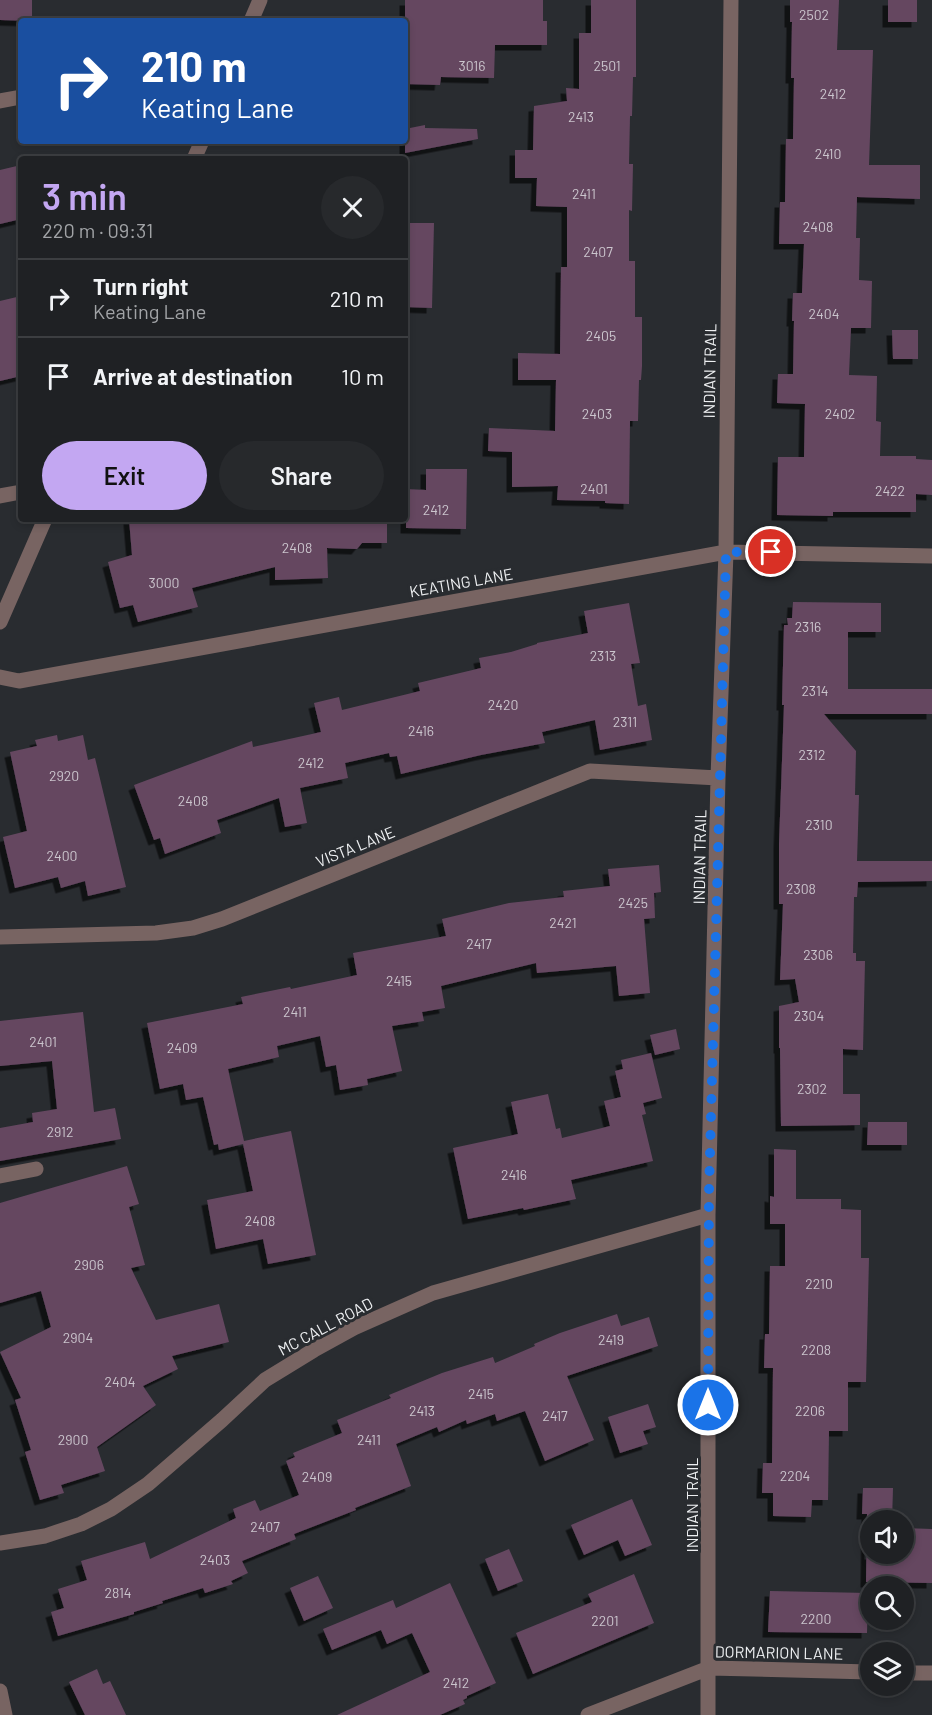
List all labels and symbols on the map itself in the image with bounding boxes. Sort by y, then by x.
house number: 2502 [799,6,829,23]
house number: 3016 [459,57,485,74]
house number: 2501 [593,57,621,74]
house number: 2412 [820,85,846,102]
house number: 2413 [568,108,594,125]
house number: 2410 [815,145,841,162]
house number: 2411 [572,185,596,202]
house number: 2408 [803,218,833,235]
house number: 2407 [583,243,613,260]
house number: 2404 [809,305,839,322]
street label: INDIAN TRAIL [699,323,719,419]
house number: 2405 [586,327,616,344]
house number: 2403 [582,405,612,422]
house number: 2402 [825,405,855,422]
house number: 2401 [580,480,608,497]
house number: 2422 [875,482,905,499]
house number: 2412 [423,501,449,518]
pin [745,526,796,577]
house number: 2408 [282,539,312,556]
street label: KEATING LANE [408,564,514,600]
house number: 3000 [149,574,179,591]
house number: 2316 [795,618,821,635]
house number: 2313 [590,647,616,664]
house number: 2314 [801,682,829,699]
house number: 2420 [488,696,518,713]
house number: 2311 [613,713,637,730]
house number: 2416 [408,722,434,739]
house number: 2312 [799,746,825,763]
house number: 2412 [298,754,324,771]
house number: 2920 [49,767,79,784]
house number: 2408 [178,792,208,809]
street label: INDIAN TRAIL [689,809,709,905]
house number: 2310 [805,816,833,833]
street label: VISTA LANE [313,822,397,870]
house number: 2400 [46,847,78,864]
house number: 2308 [786,880,816,897]
house number: 2425 [618,894,648,911]
house number: 2421 [549,914,577,931]
house number: 2417 [466,935,492,952]
house number: 2306 [803,946,833,963]
house number: 2415 [386,972,412,989]
house number: 2411 [283,1003,307,1020]
house number: 2304 [794,1007,824,1024]
house number: 2401 [29,1033,57,1050]
house number: 2409 [167,1039,197,1056]
house number: 2302 [797,1080,827,1097]
house number: 2912 [47,1123,73,1140]
house number: 2416 [501,1166,527,1183]
house number: 2408 [245,1212,275,1229]
house number: 2906 [74,1256,104,1273]
house number: 2210 [805,1275,833,1292]
street label: MC CALL ROAD [274,1293,376,1359]
house number: 2904 [63,1329,93,1346]
house number: 2419 [598,1331,624,1348]
house number: 2208 [801,1341,831,1358]
house number: 2404 [105,1373,135,1390]
position arrow [676,1373,740,1437]
house number: 2415 [468,1385,494,1402]
house number: 2413 [409,1402,435,1419]
house number: 2206 [795,1402,825,1419]
house number: 2417 [542,1407,568,1424]
house number: 2900 [58,1431,88,1448]
house number: 2411 [357,1431,381,1448]
street label: INDIAN TRAIL [682,1458,701,1552]
house number: 2204 [780,1467,810,1484]
house number: 2409 [302,1468,332,1485]
house number: 2407 [250,1518,280,1535]
house number: 2403 [200,1551,230,1568]
house number: 2814 [104,1584,132,1601]
house number: 2200 [801,1610,831,1627]
house number: 2201 [591,1612,619,1629]
street label: DORMARION LANE [715,1641,843,1663]
house number: 2412 [443,1674,469,1691]

